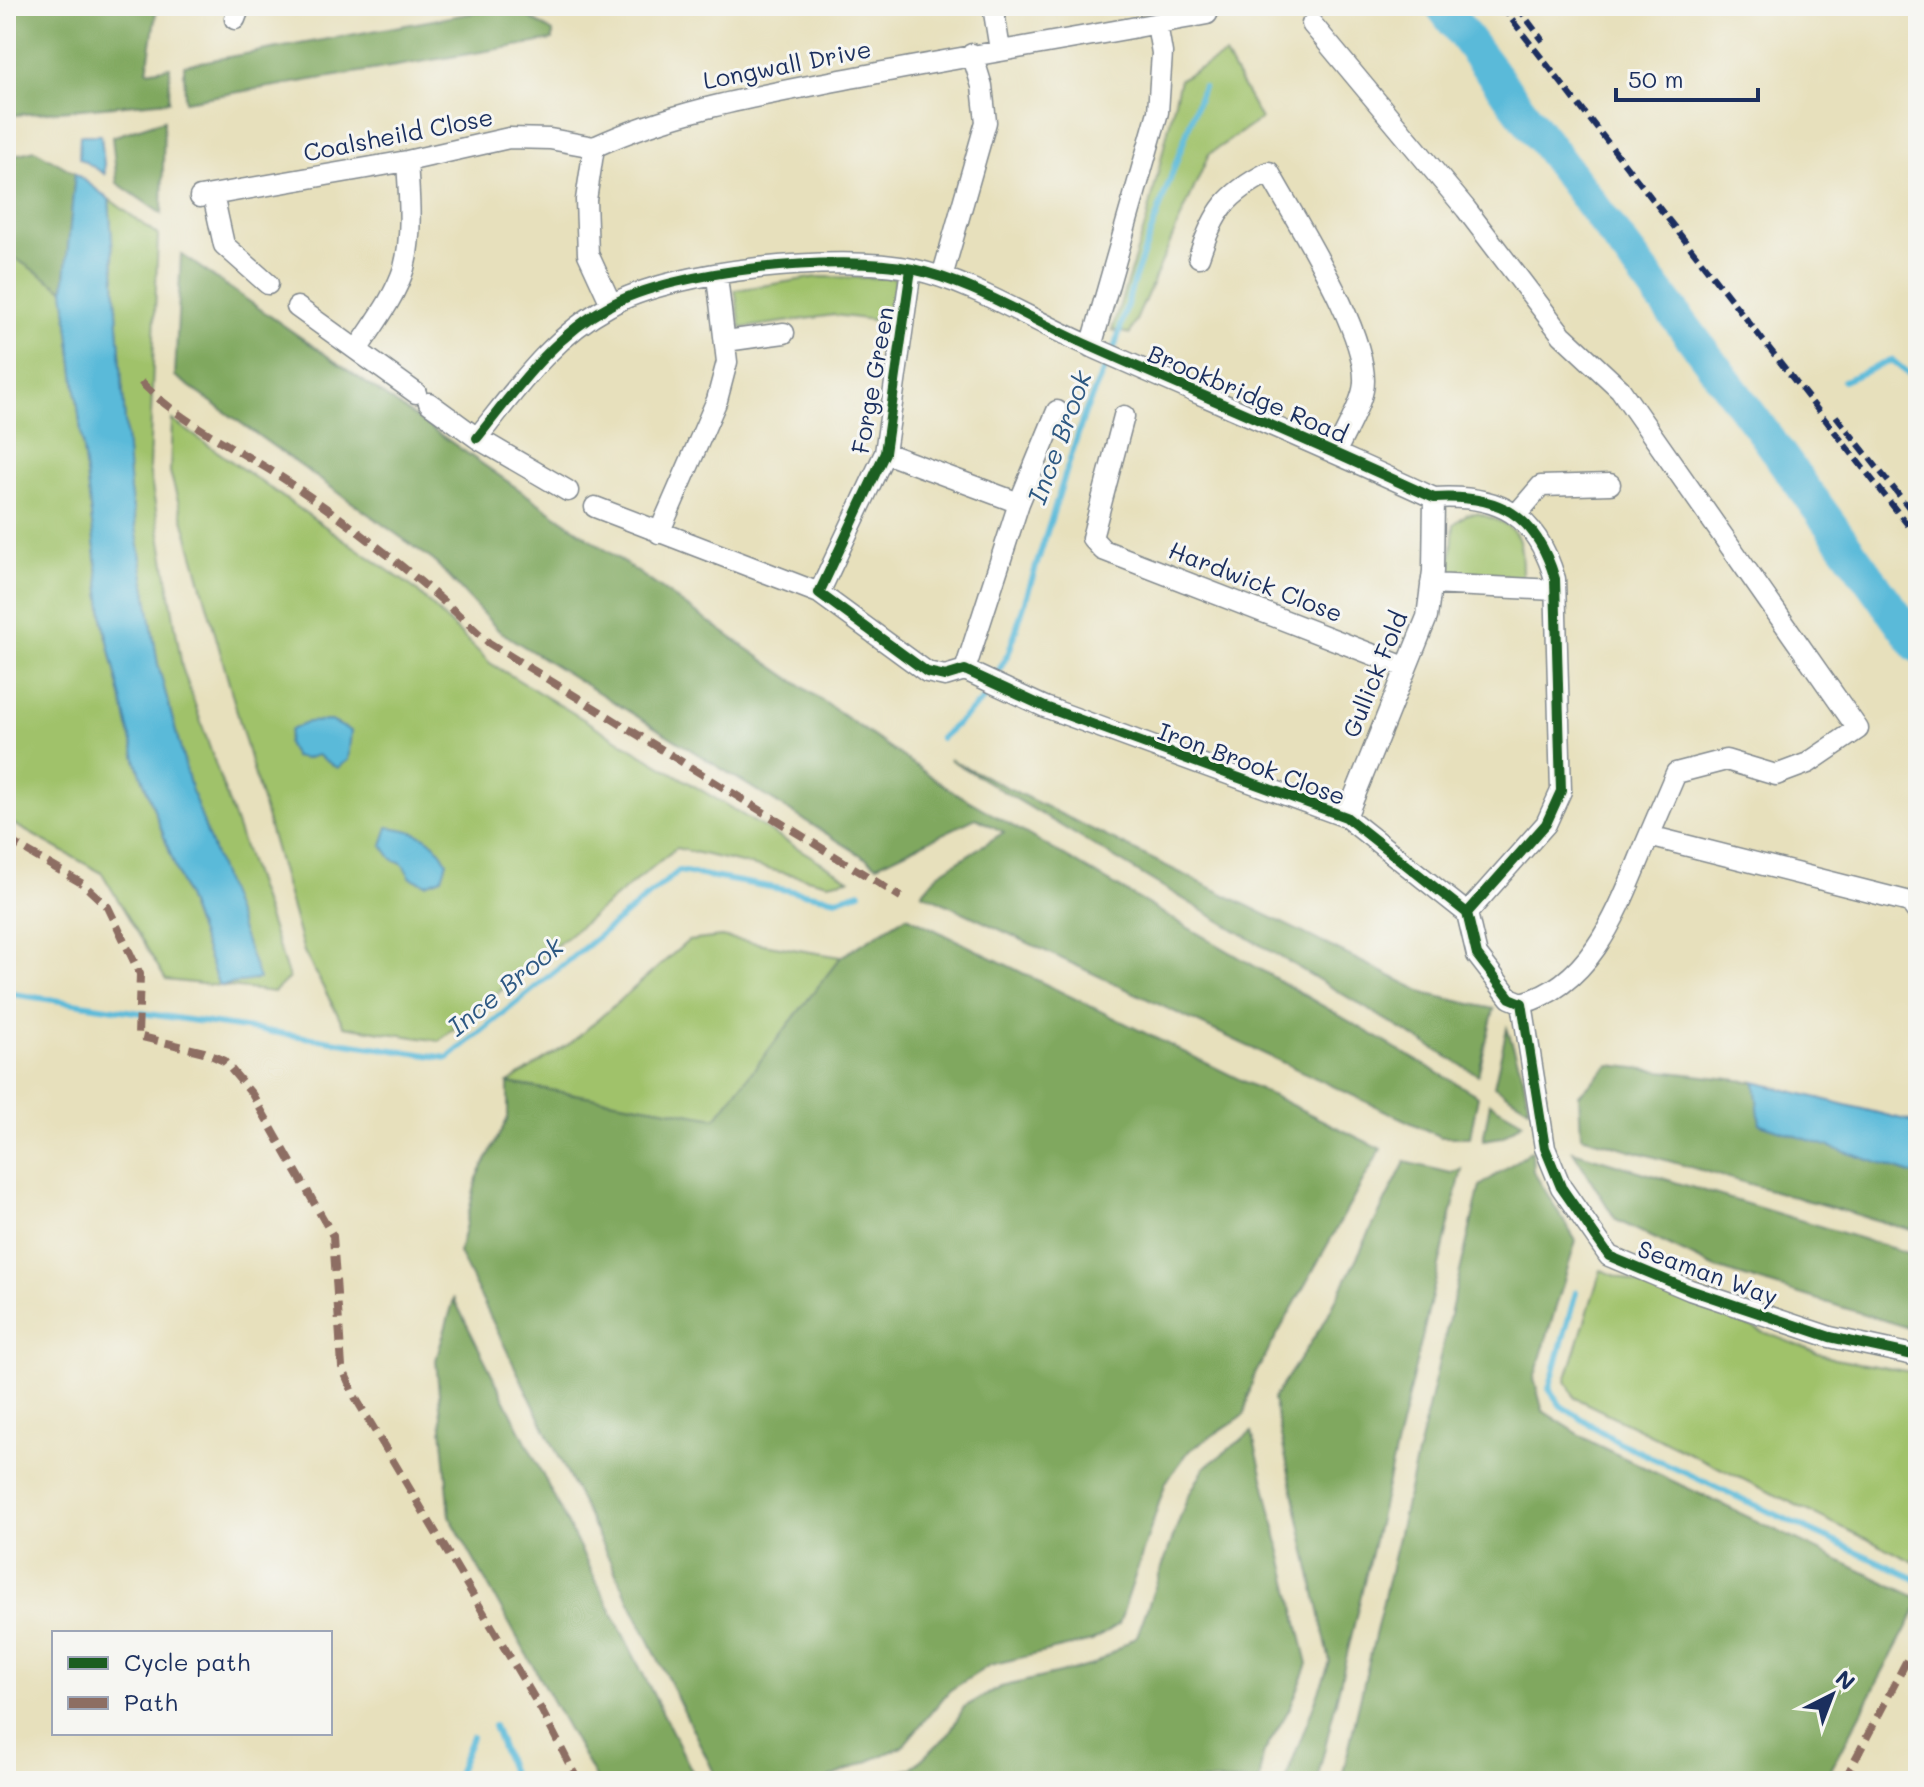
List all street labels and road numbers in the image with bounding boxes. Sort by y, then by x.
street label: Longwall Drive [700,32,874,96]
street label: Coalsheild Close [301,100,495,168]
street label: Forge Green [844,304,900,456]
street label: Brookbridge Road [1143,337,1353,449]
street label: Hardwick Close [1165,534,1347,628]
street label: Gullick Fold [1335,606,1413,742]
street label: Iron Brook Close [1154,715,1350,811]
street label: Seaman Way [1634,1232,1782,1312]

